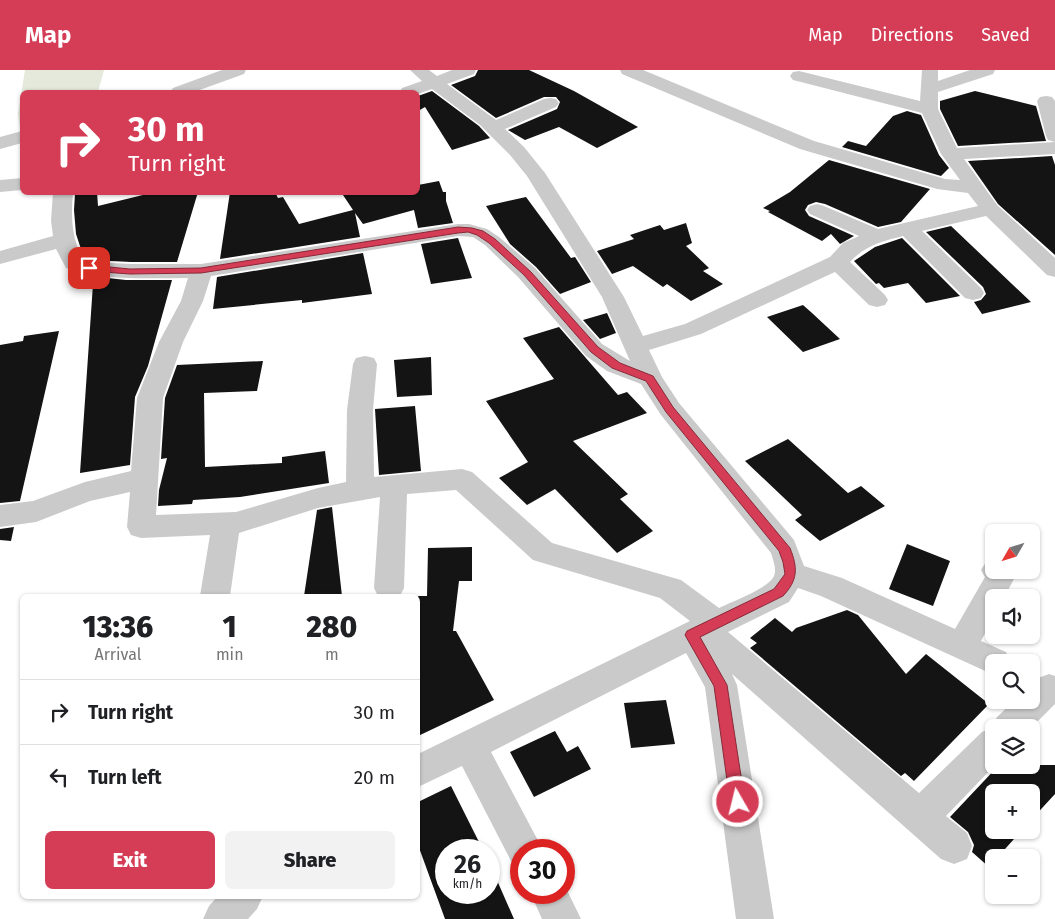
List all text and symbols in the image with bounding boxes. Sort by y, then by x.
text: Map [25,21,71,49]
text: Map [808,24,843,46]
text: Directions [871,24,953,46]
text: Saved [981,24,1030,46]
text: 30 m [128,108,205,150]
icon: right [45,110,110,175]
text: Turn right [128,150,225,177]
pin [68,247,110,289]
icon: arrive [75,254,103,282]
north arrow [985,524,1040,579]
map controls [985,524,1040,904]
button: sound [985,589,1040,644]
text: 13:36 [83,609,153,645]
text: 1 [223,609,237,645]
text: 280 [306,609,357,645]
text: Arrival [95,645,141,664]
text: min [216,645,244,664]
text: m [325,645,339,664]
button: search [985,654,1040,709]
icon: right [45,698,73,726]
text: Turn right [88,701,173,724]
text: 30 m [354,701,395,724]
button: layers [985,719,1040,774]
icon: left [45,763,73,791]
text: Turn left [88,766,162,789]
text: 20 m [354,766,395,789]
position arrow [711,775,763,827]
button: + [985,784,1040,839]
button: Exit [45,831,215,889]
button: Share [225,831,395,889]
speed limit sign: 30 [510,839,575,904]
button: − [985,849,1040,904]
text: 26 [454,850,481,880]
text: km/h [453,877,482,891]

